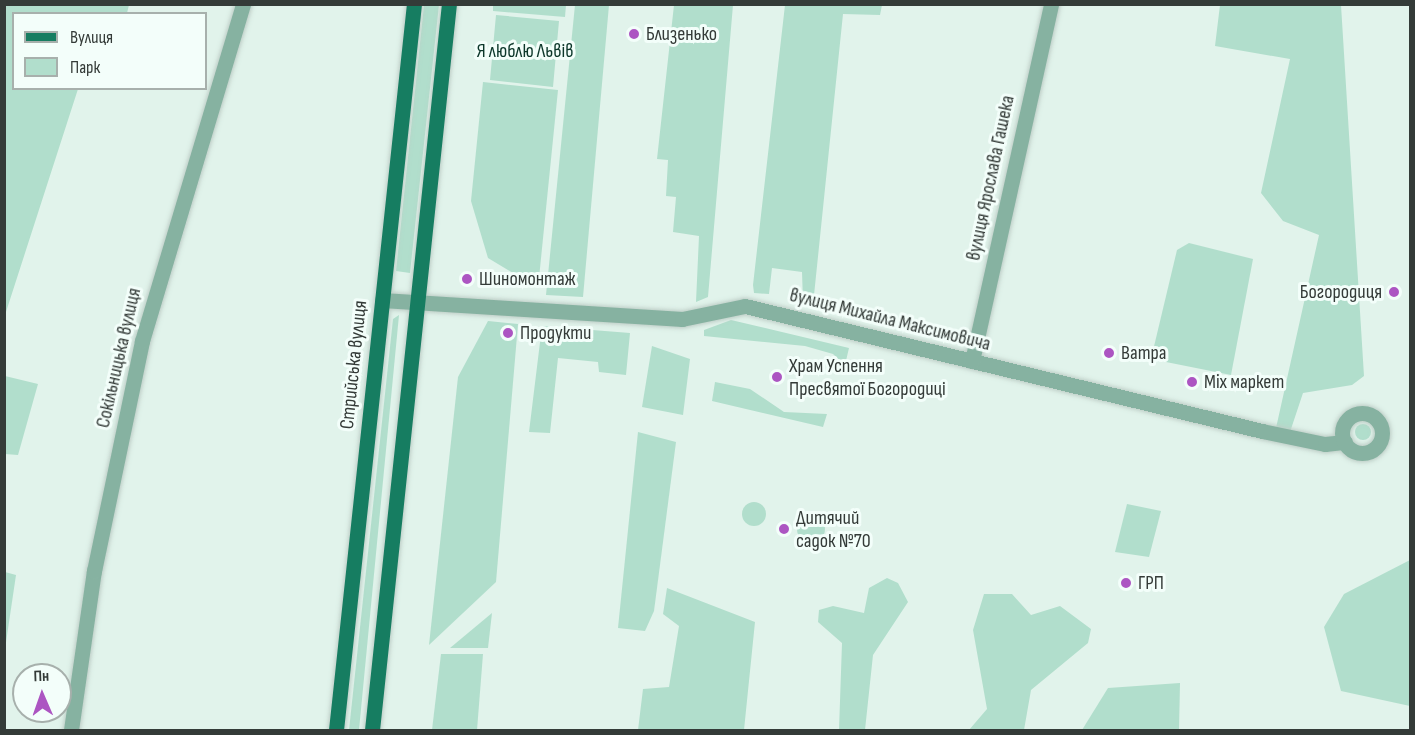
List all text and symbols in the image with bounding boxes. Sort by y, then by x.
legend [12,12,207,90]
place label: Близенько [646,22,717,46]
text: Вулиця [70,27,113,48]
marker: Близенько [627,27,641,41]
park label: Я люблю Львів [476,39,574,63]
text: Парк [70,57,100,78]
street label: вулиця Ярослава Гашека [962,93,1020,263]
place label: Шиномонтаж [479,267,575,291]
marker: Шиномонтаж [460,272,474,286]
place label: Богородиця [1300,280,1382,304]
street label: вулиця Михайла Максимовича [787,283,993,357]
marker: Богородиця [1387,285,1401,299]
street label: Сокільницька вулиця [91,286,147,430]
street label: Стрийська вулиця [335,299,373,431]
place label: Продукти [520,321,591,345]
marker: Продукти [501,326,515,340]
place label: Ватра [1121,341,1166,365]
marker: Ватра [1102,346,1116,360]
place label: Храм Успення Пресвятої Богородиці [789,354,946,401]
marker: Храм Успення Пресвятої Богородиці [770,370,784,384]
place label: Mix маркет [1204,370,1284,394]
marker: Mix маркет [1185,375,1199,389]
place label: Дитячий садок №70 [796,506,871,553]
marker: Дитячий садок №70 [777,522,791,536]
place label: ГРП [1138,571,1164,595]
marker: ГРП [1119,576,1133,590]
north arrow [12,663,72,723]
text: Пн [33,667,49,686]

